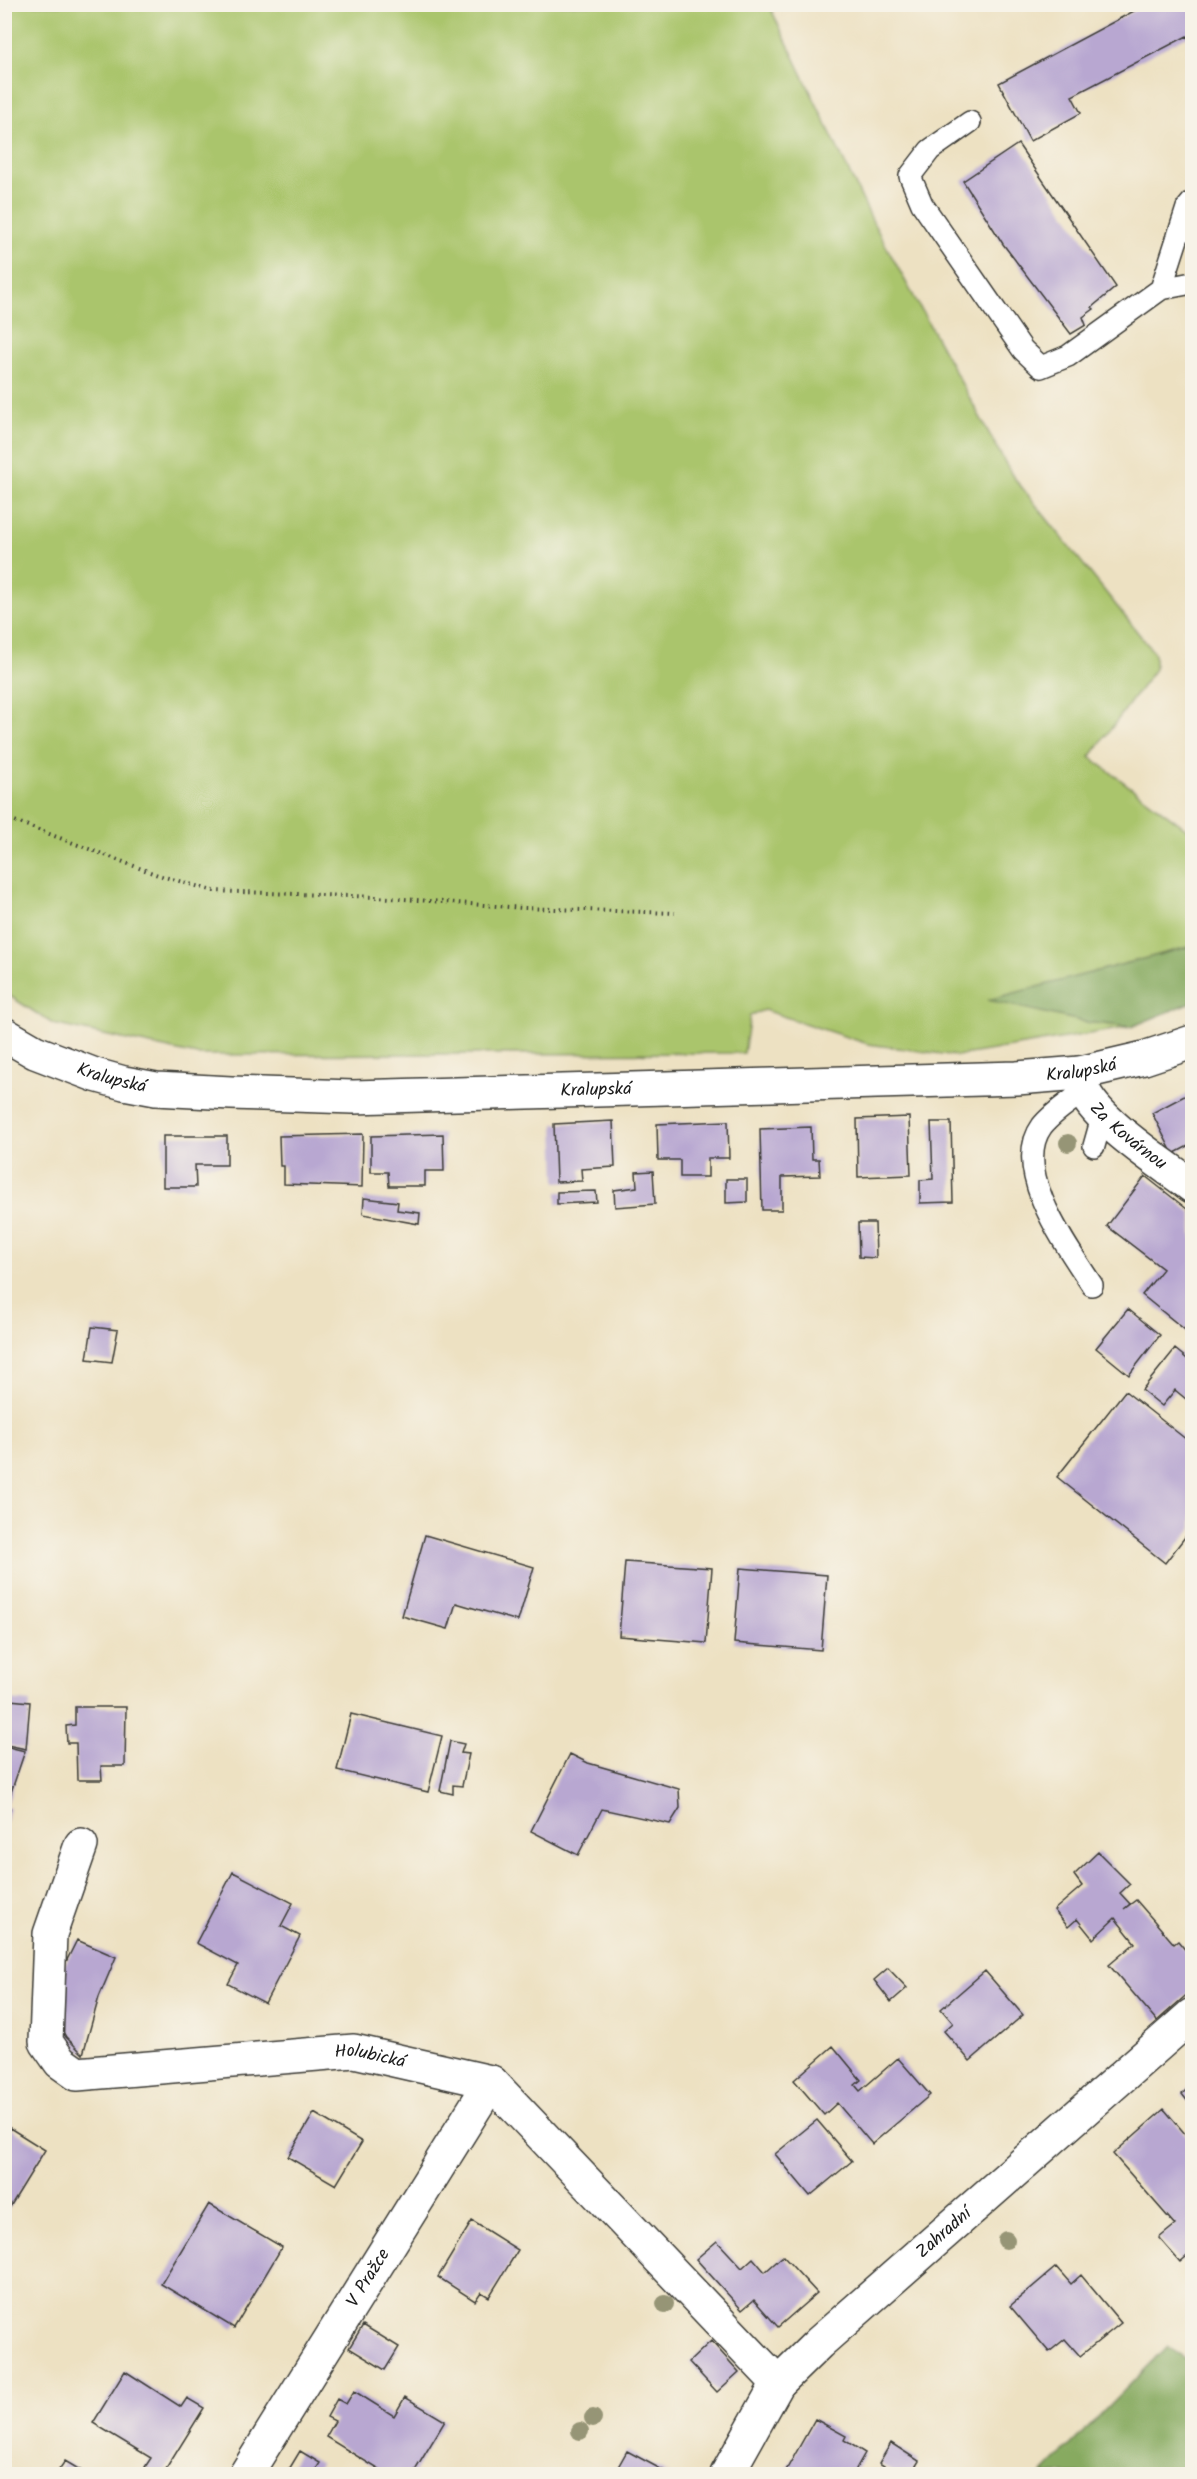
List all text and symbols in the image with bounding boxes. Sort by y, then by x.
street label: Kralupská [1045,1050,1121,1090]
street label: Kralupská [72,1055,150,1102]
street label: Kralupská [560,1074,634,1106]
street label: Za Kovárnou [1082,1095,1173,1178]
street label: Holubická [333,2036,410,2077]
street label: Zahradní [909,2198,981,2266]
street label: V Pražce [339,2243,398,2313]

